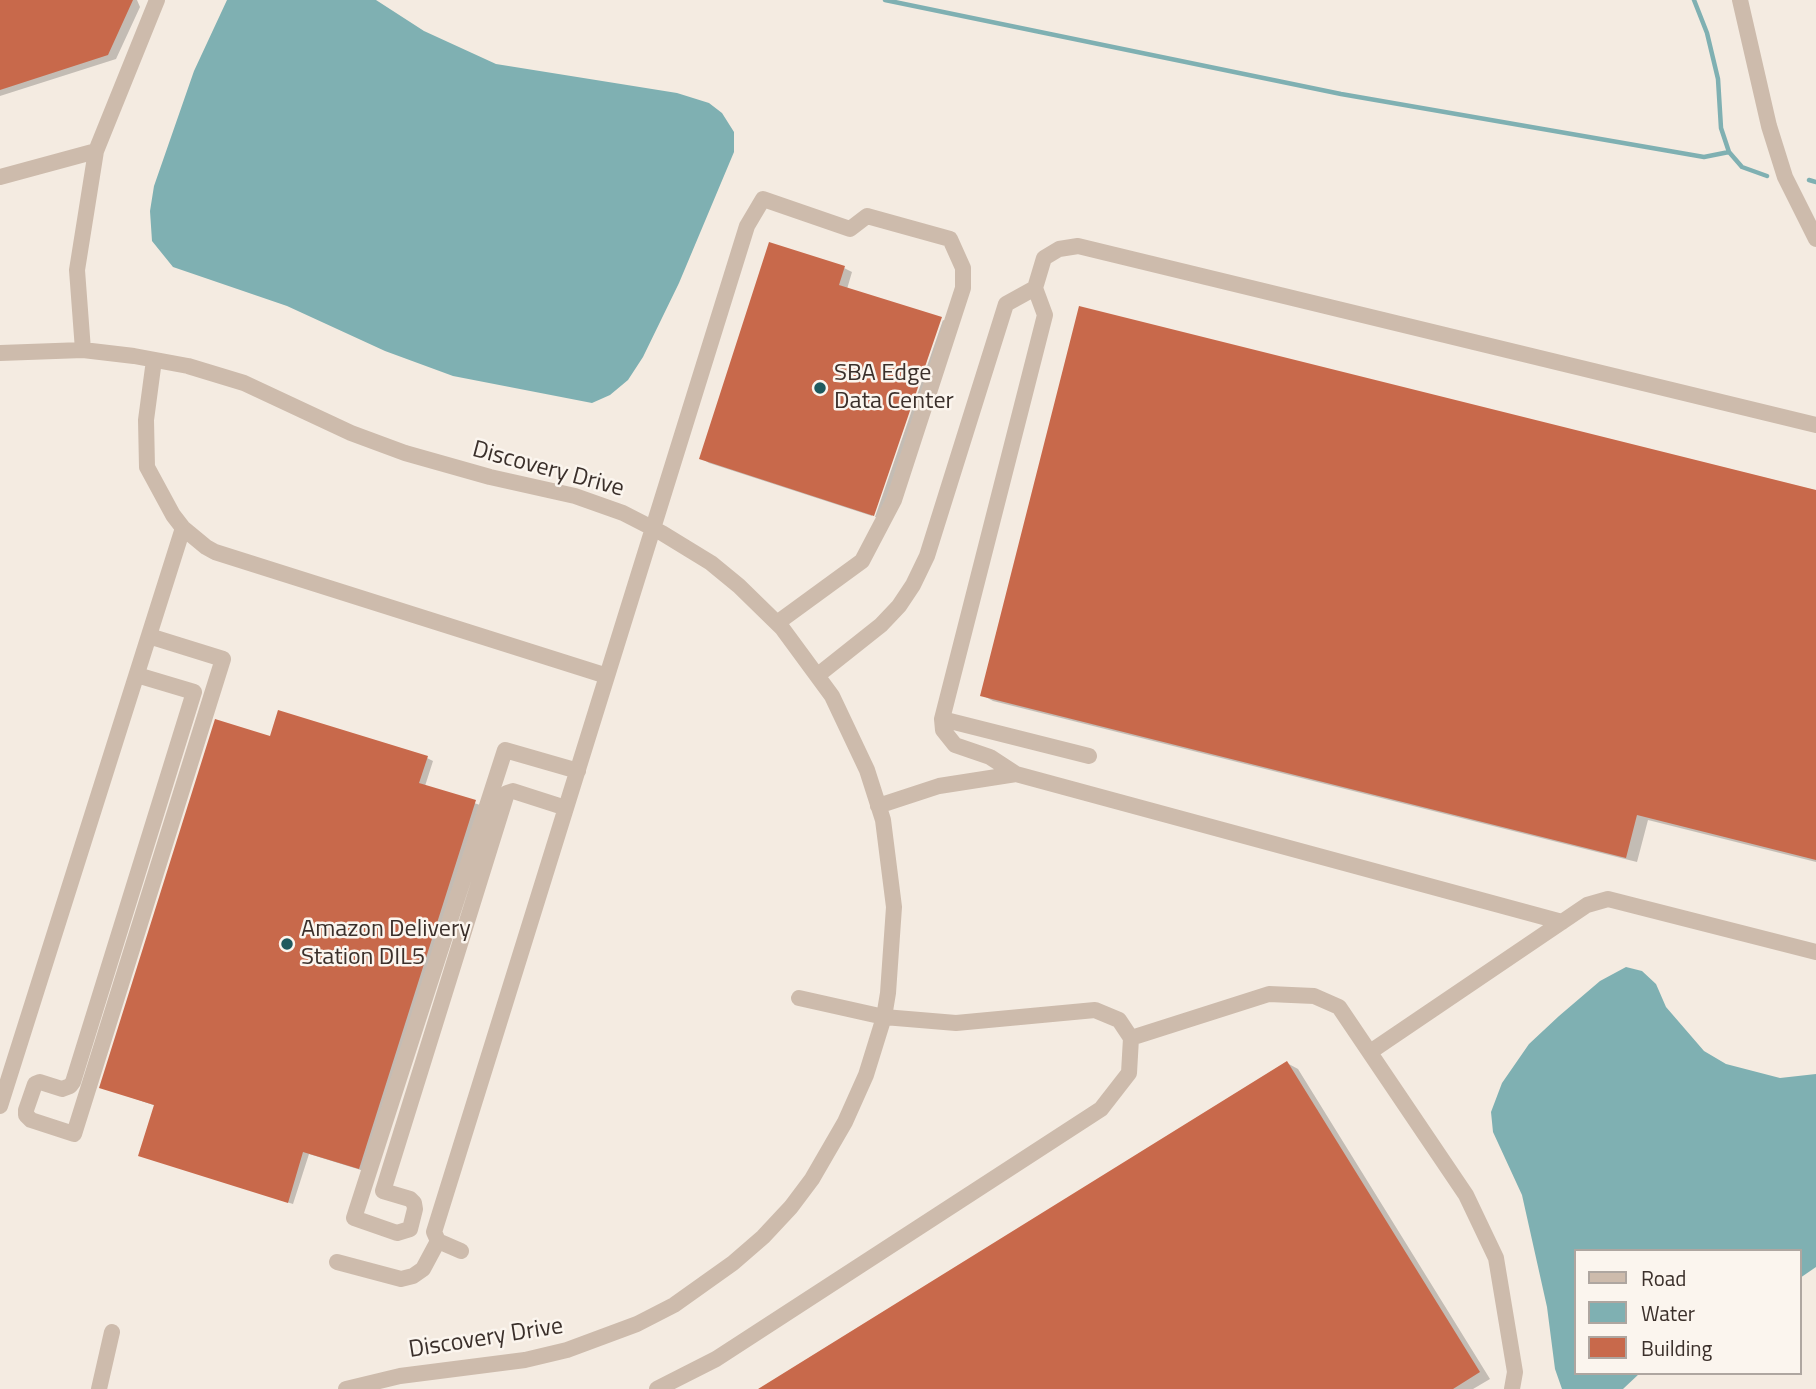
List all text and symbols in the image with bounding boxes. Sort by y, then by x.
place label: SBA Edge Data Center [834,360,954,416]
marker: SBA Edge Data Center [812,380,828,396]
street label: Discovery Drive [469,436,627,504]
place label: Amazon Delivery Station DIL5 [301,916,471,972]
marker: Amazon Delivery Station DIL5 [279,936,295,952]
legend [1574,1249,1802,1375]
text: Road [1641,1262,1686,1294]
text: Water [1641,1297,1695,1329]
street label: Discovery Drive [407,1313,565,1365]
text: Building [1641,1332,1712,1364]

